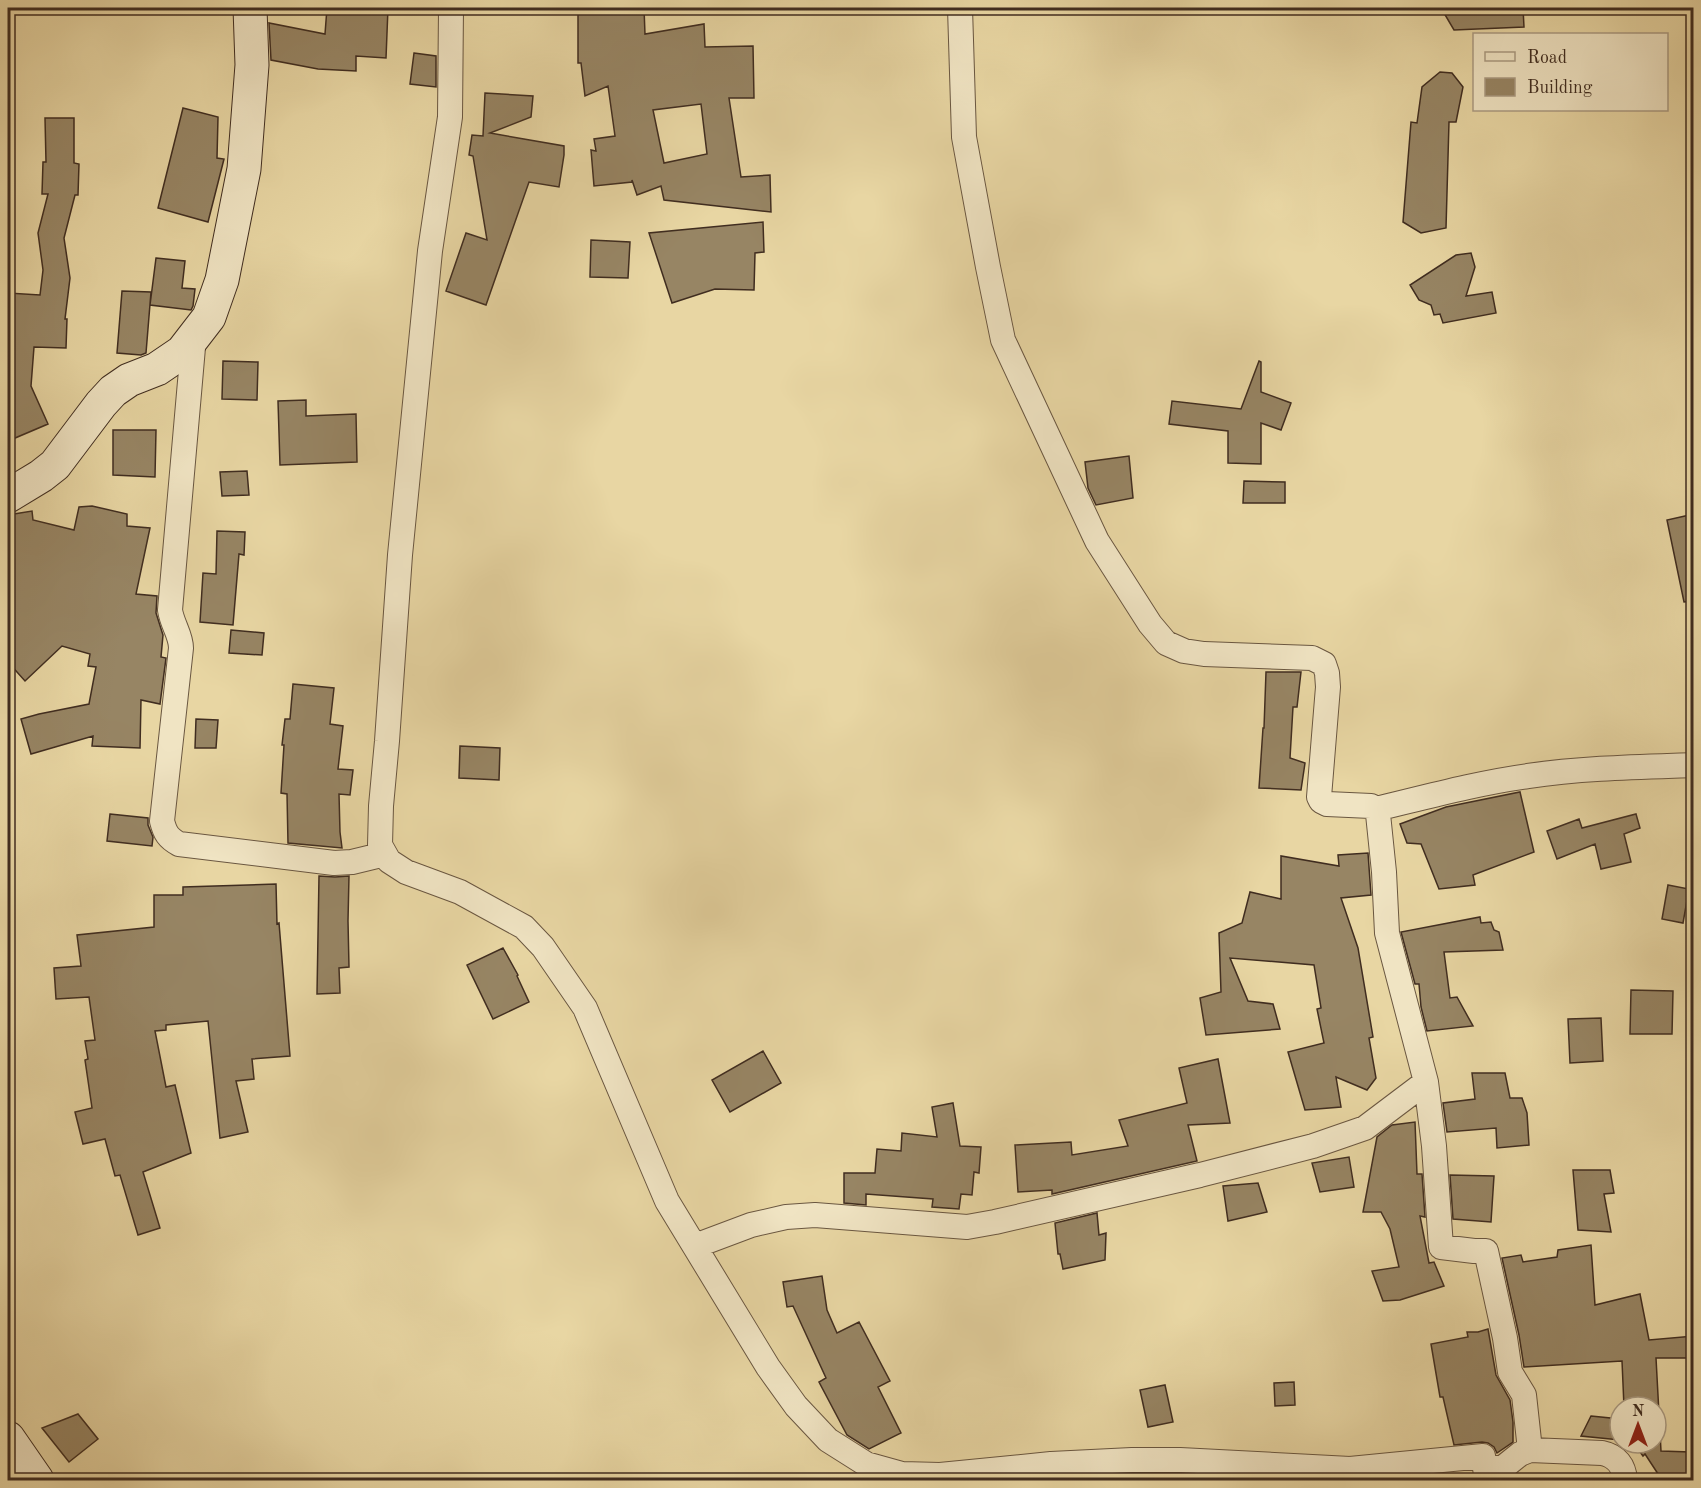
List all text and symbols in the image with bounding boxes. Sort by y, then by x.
legend [1473,33,1668,111]
text: Road [1527,49,1567,67]
text: Building [1527,79,1593,97]
north arrow [1608,1395,1668,1455]
text: N [1632,1404,1645,1420]

